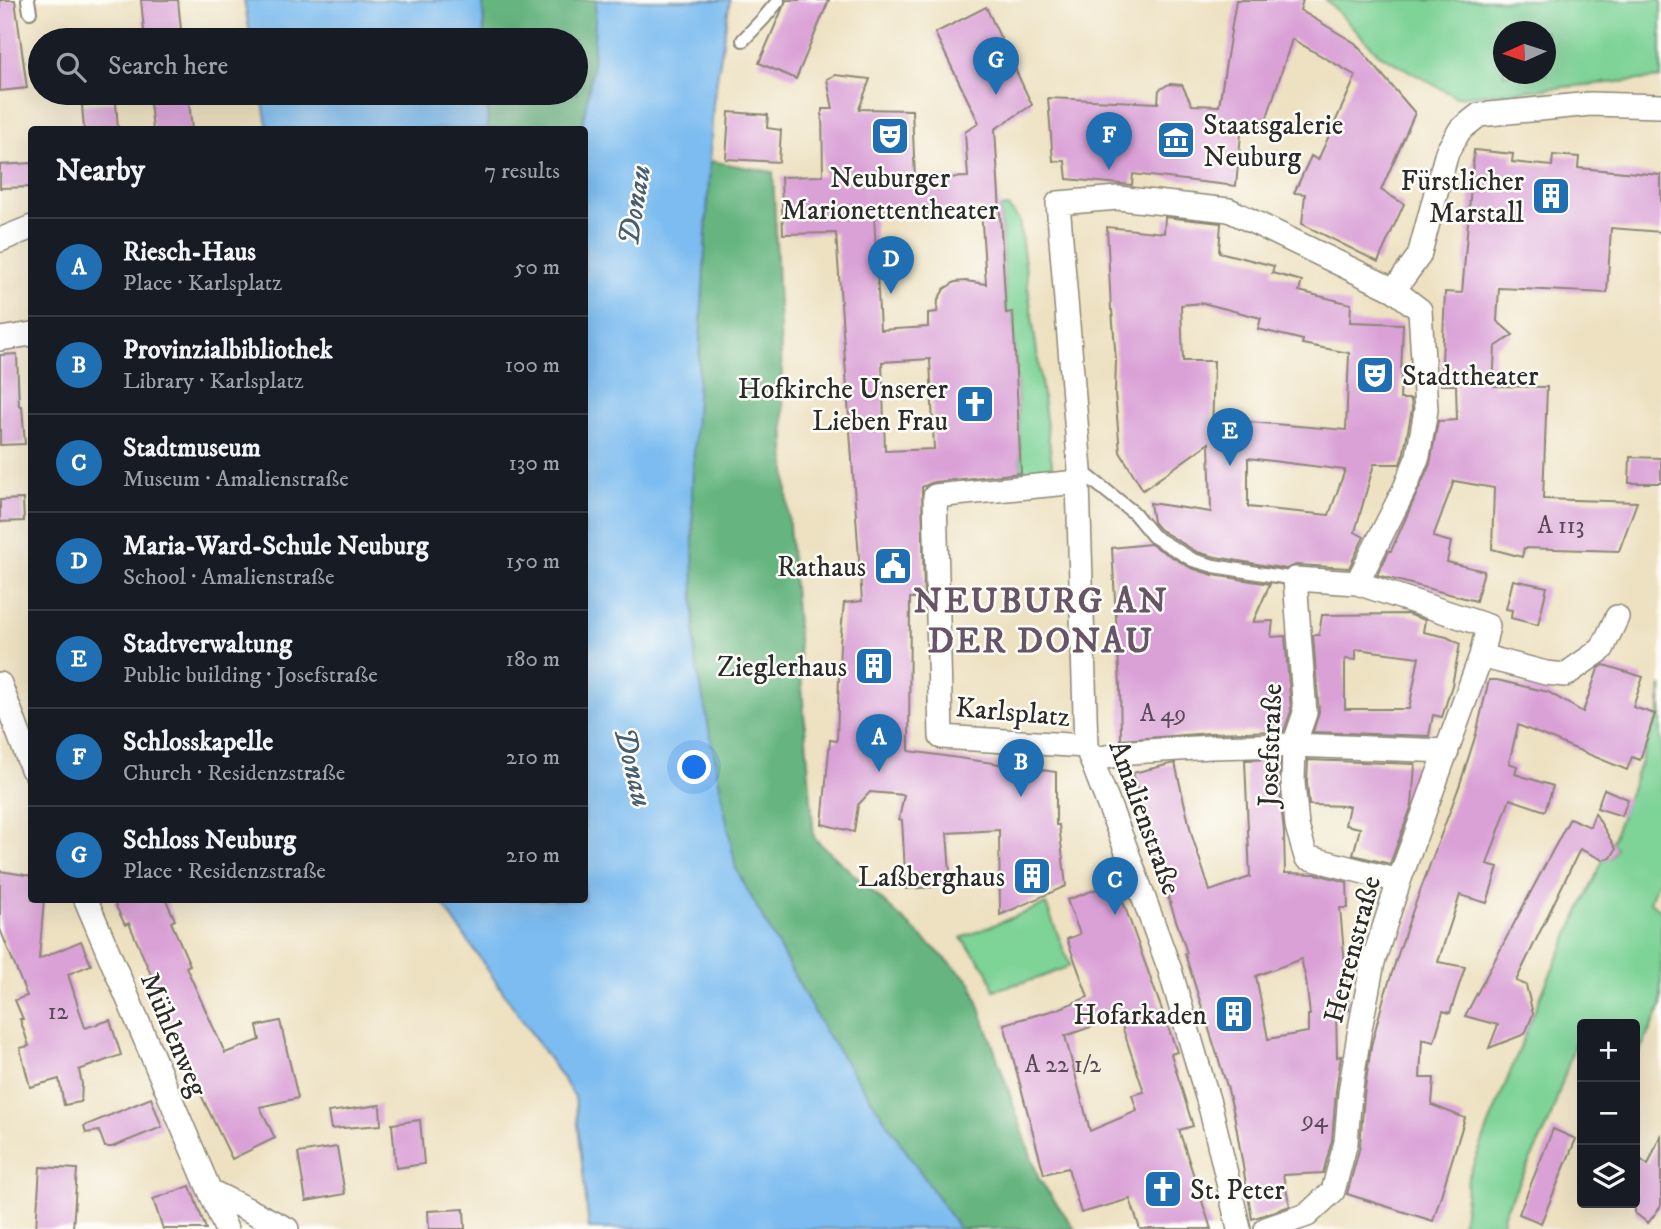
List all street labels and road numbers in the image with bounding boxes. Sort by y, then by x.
street label: Josefstraße [1251,683,1290,810]
street label: Karlsplatz [954,690,1072,735]
street label: Amalienstraße [1100,736,1189,900]
street label: Herrenstraße [1316,872,1389,1027]
street label: Mühlenweg [132,967,215,1102]

